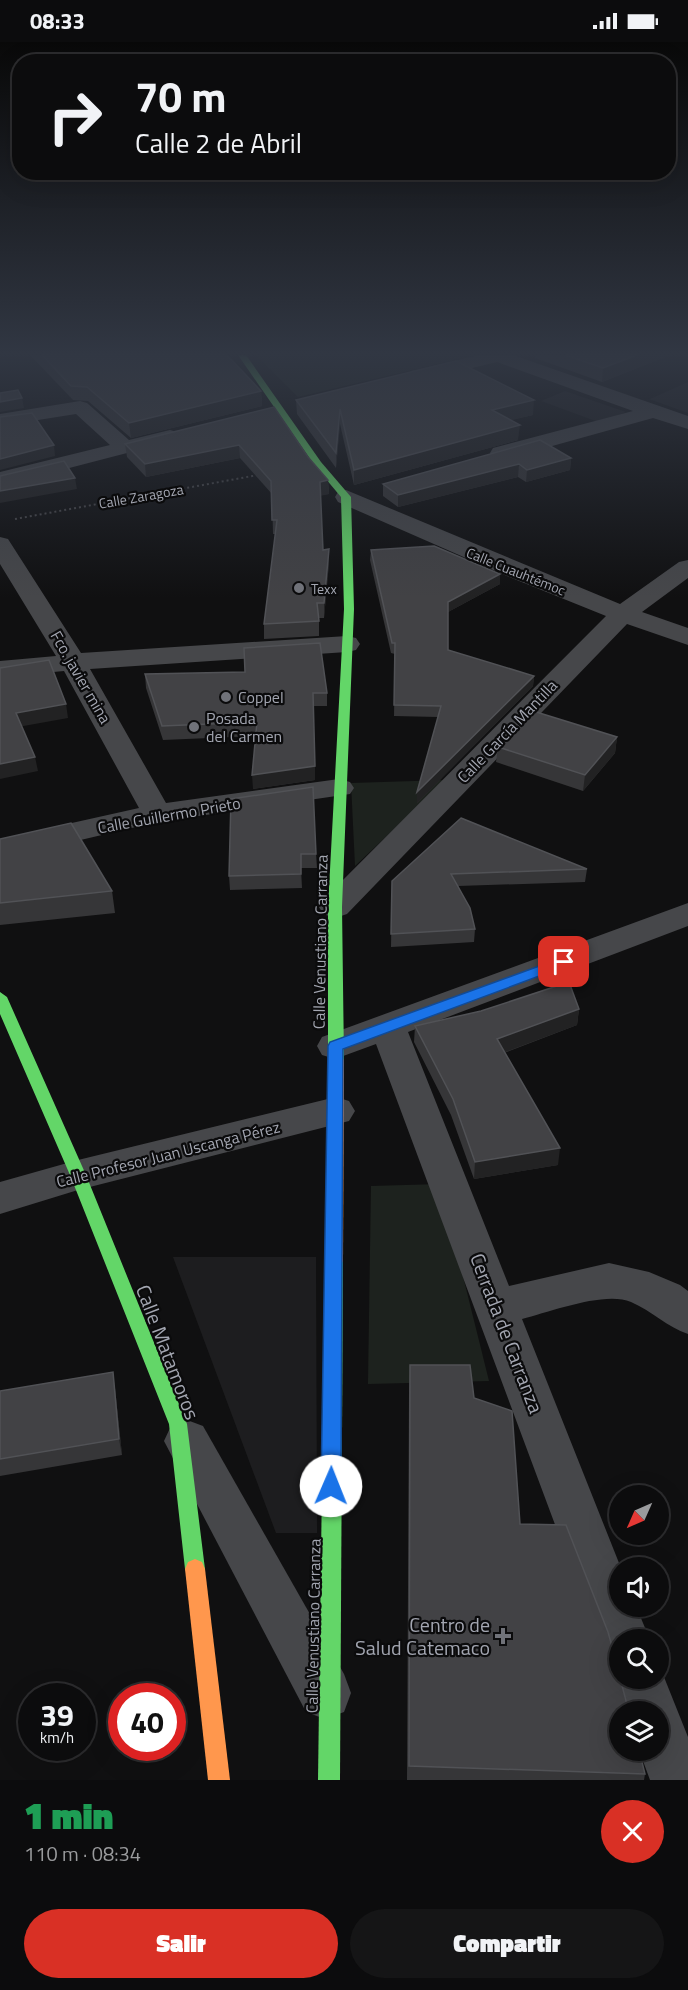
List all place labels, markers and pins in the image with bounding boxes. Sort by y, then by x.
place label: Texx [311,578,337,599]
marker: Texx [292,581,306,595]
place label: Coppel [238,685,284,709]
marker: Coppel [219,690,233,704]
place label: Posada del Carmen [206,706,282,748]
marker: Posada del Carmen [187,720,201,734]
pin [538,936,589,987]
place label: Centro de Salud Catemaco [355,1609,490,1663]
marker: Centro de Salud Catemaco [494,1627,512,1645]

